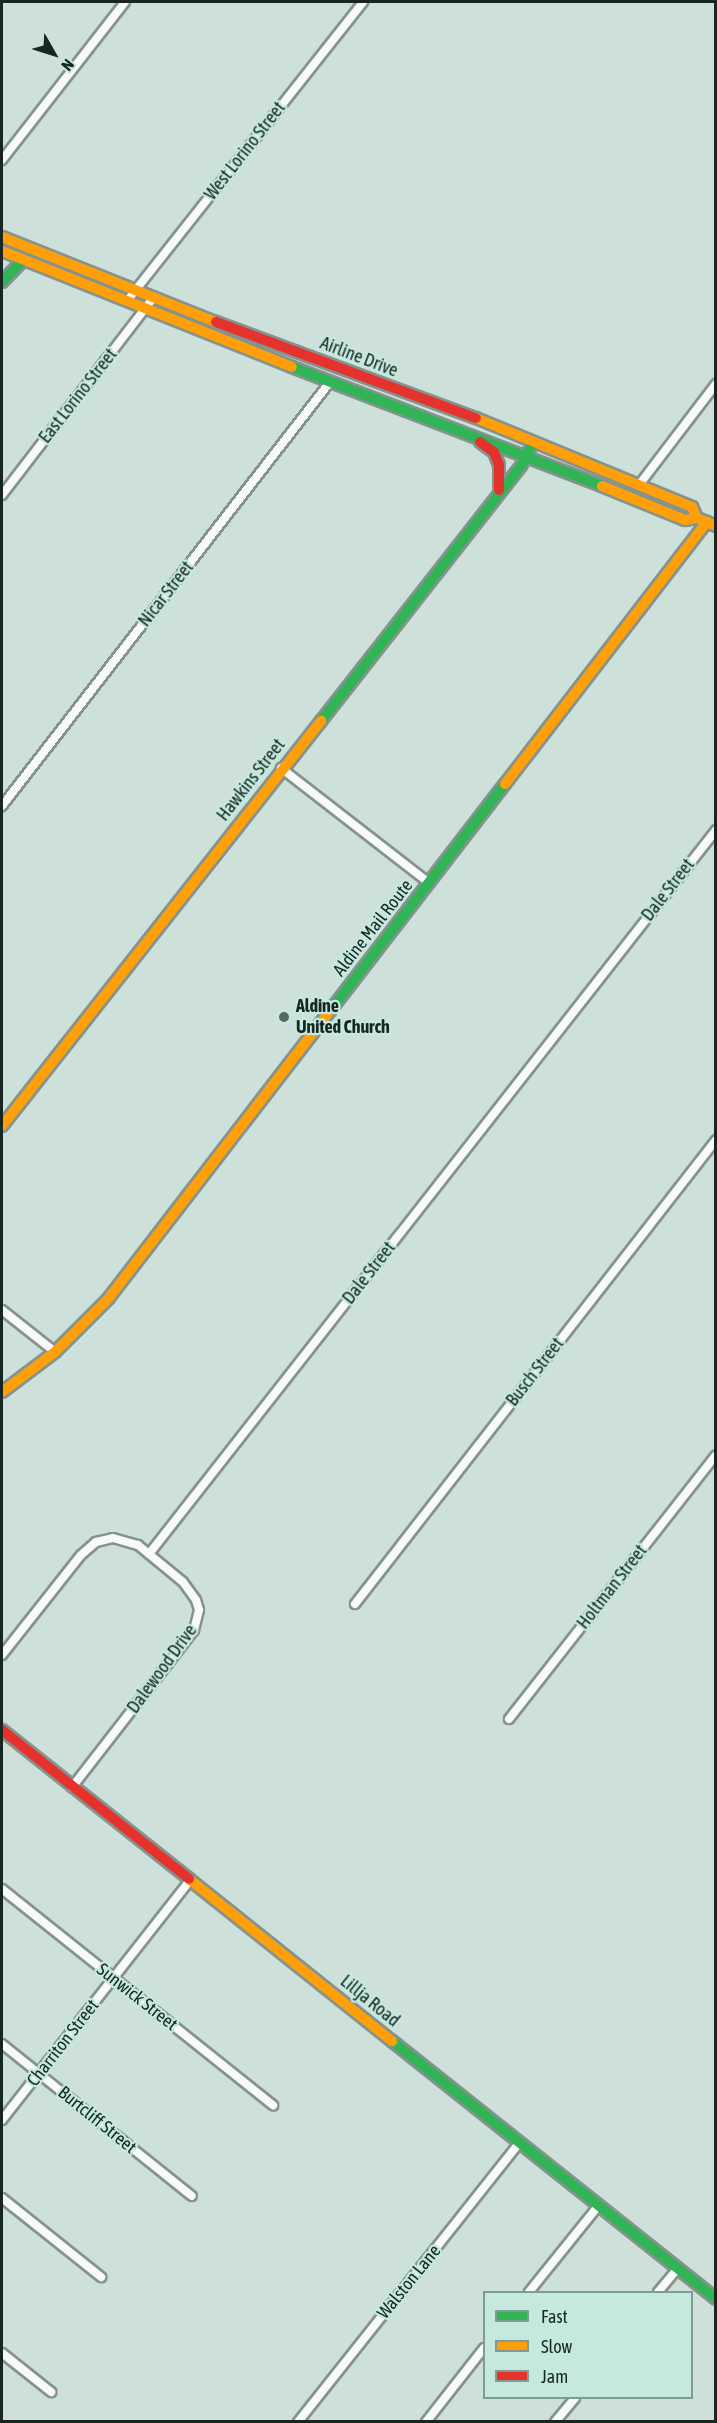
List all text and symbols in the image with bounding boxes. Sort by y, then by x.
north arrow [24,24,84,84]
text: N [58,56,78,75]
street label: West Lorino Street [200,98,290,204]
street label: Airline Drive [317,332,401,382]
street label: East Lorino Street [34,344,122,448]
street label: Nicar Street [134,557,198,631]
street label: Hawkins Street [212,735,290,825]
street label: Dale Street [637,855,699,925]
street label: Aldine Mail Route [329,875,417,981]
place label: Aldine United Church [296,996,390,1038]
marker: Aldine United Church [277,1010,291,1024]
street label: Dale Street [338,1238,400,1308]
street label: Busch Street [502,1333,568,1411]
street label: Holtman Street [572,1541,652,1633]
street label: Dalewood Drive [123,1620,201,1718]
street label: Sunwick Street [92,1959,182,2035]
street label: Lillja Road [336,1971,404,2031]
street label: Charriton Street [22,1995,104,2091]
street label: Burtcliff Street [53,2082,141,2158]
street label: Walston Lane [373,2241,445,2323]
legend [483,2291,693,2399]
text: Fast [541,2306,568,2327]
text: Slow [541,2336,572,2357]
text: Jam [541,2366,568,2387]

